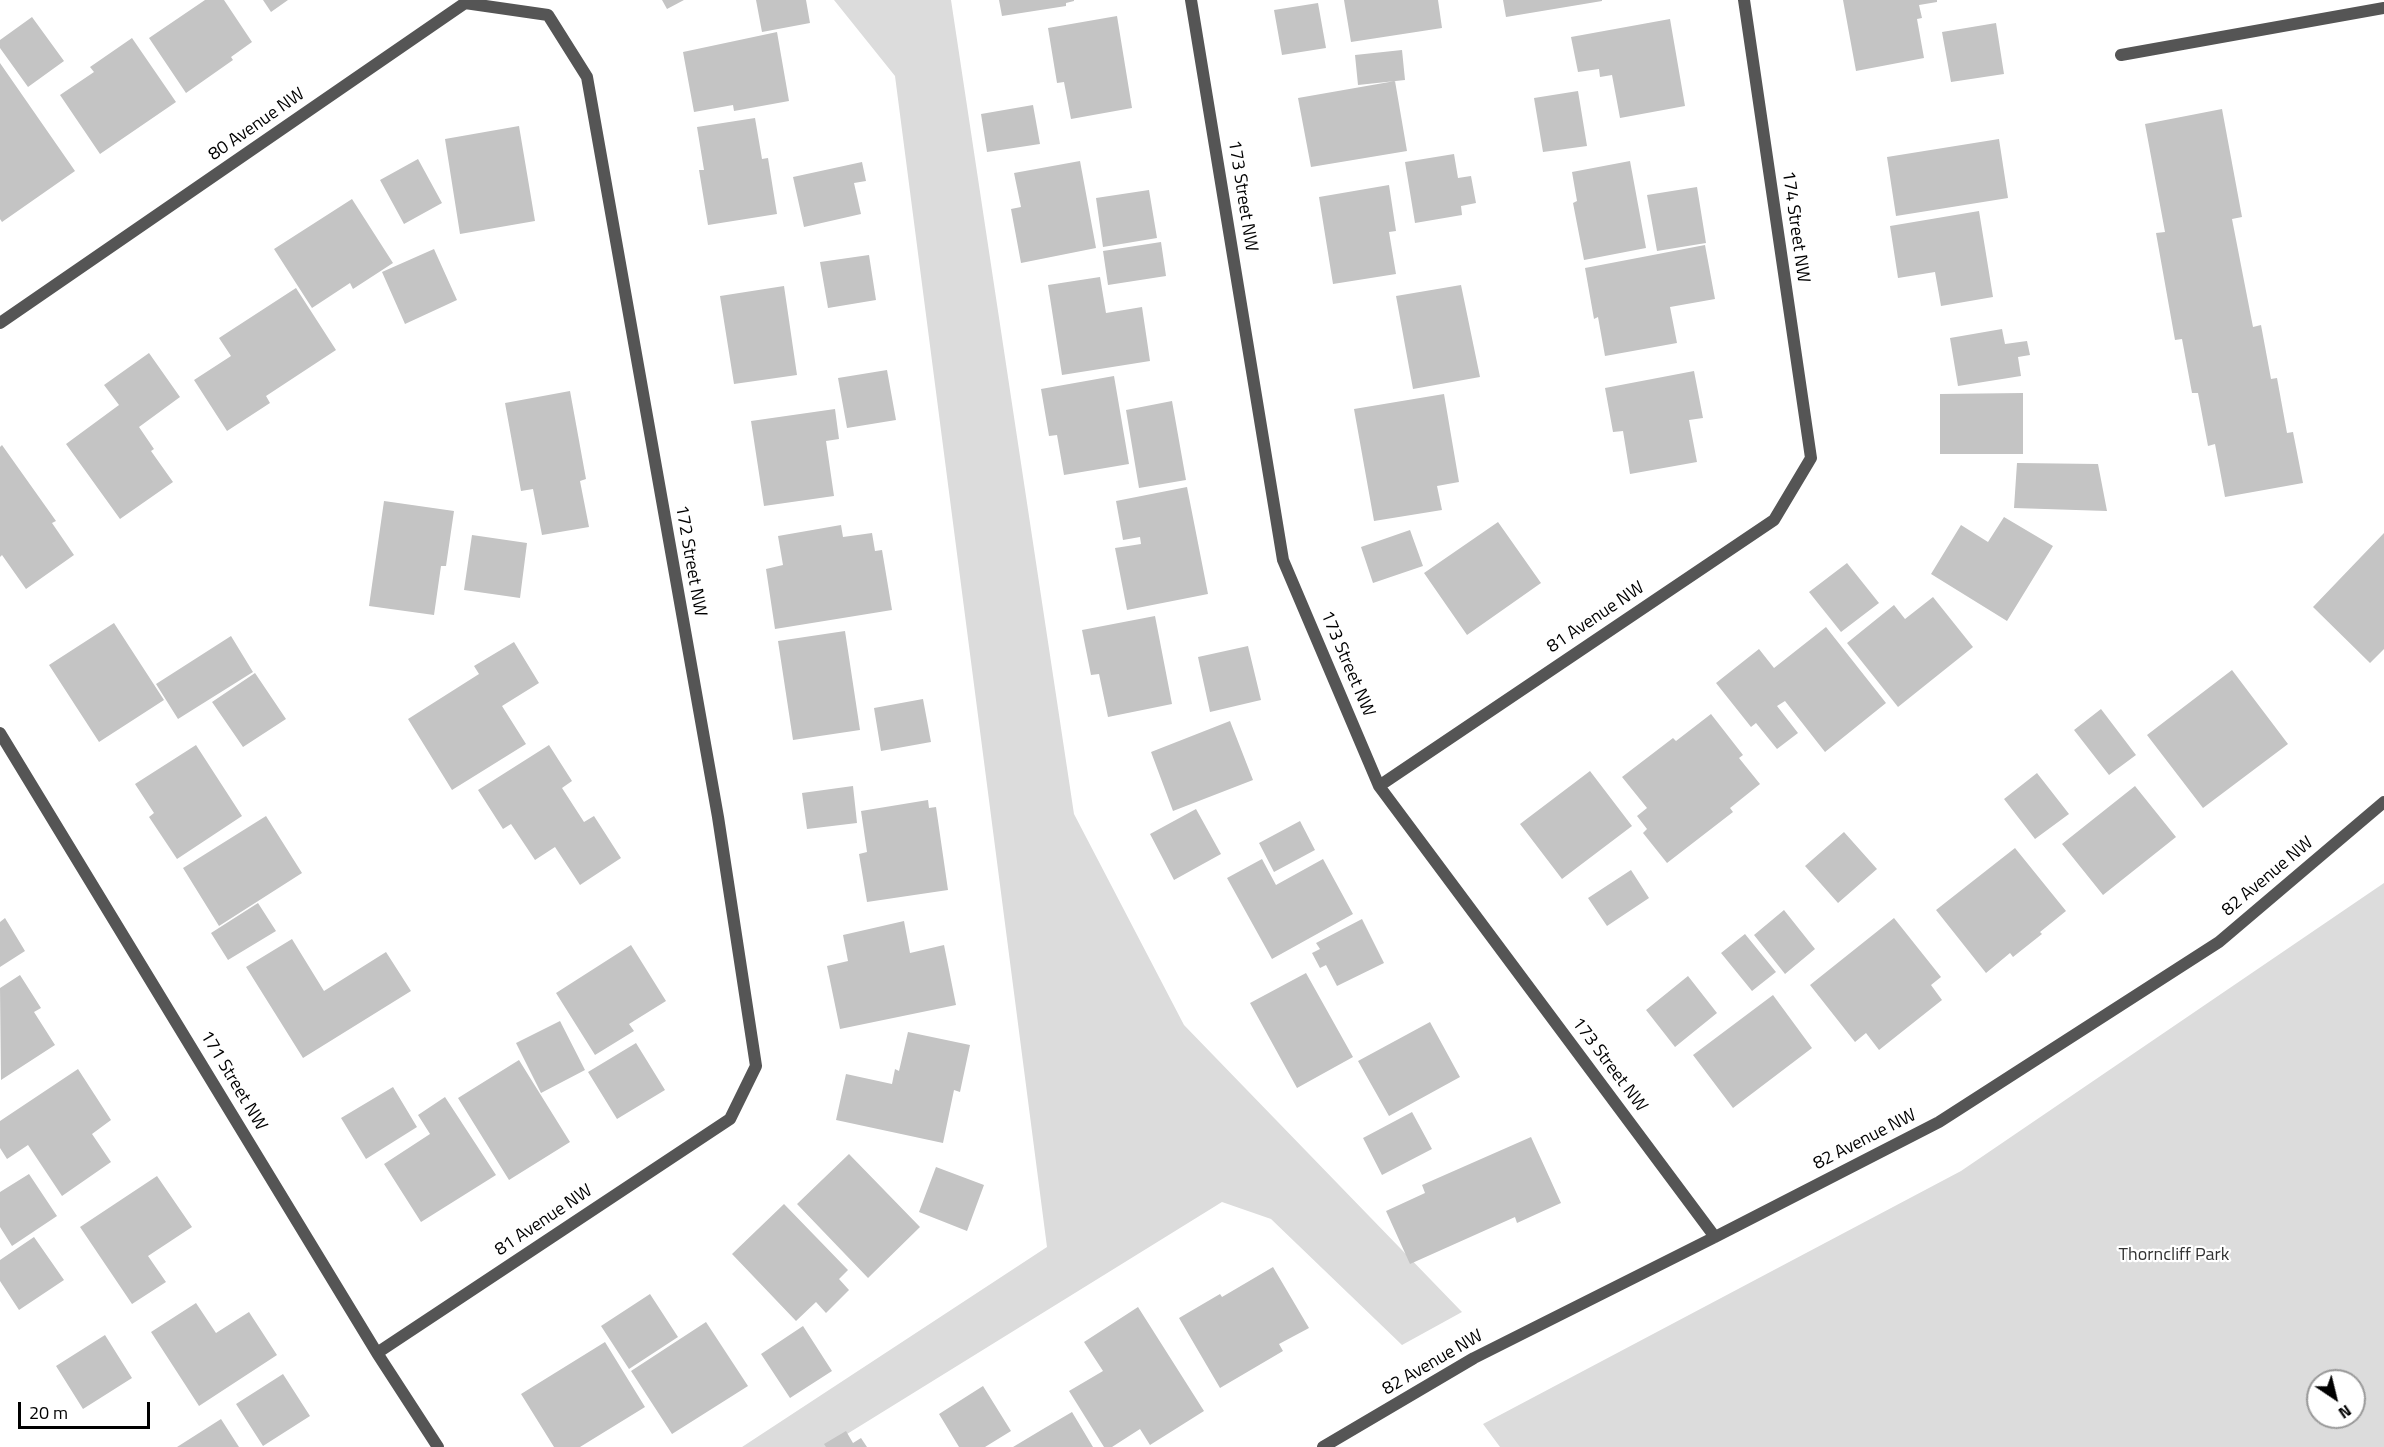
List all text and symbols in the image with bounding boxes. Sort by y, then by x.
street label: 80 Avenue NW [205,84,309,166]
street label: 173 Street NW [1223,139,1261,253]
street label: 174 Street NW [1776,170,1814,284]
street label: 172 Street NW [670,504,710,618]
street label: 81 Avenue NW [1543,578,1649,658]
street label: 173 Street NW [1315,608,1379,720]
street label: 82 Avenue NW [2218,833,2318,921]
street label: 173 Street NW [1566,1014,1652,1116]
street label: 171 Street NW [195,1027,271,1135]
street label: 82 Avenue NW [1810,1105,1920,1175]
street label: 81 Avenue NW [491,1181,597,1261]
park label: Thorncliff Park [2119,1245,2229,1267]
street label: 82 Avenue NW [1379,1326,1487,1400]
north arrow [2306,1369,2366,1429]
scale bar [21,1390,153,1428]
text: 20 m [29,1399,68,1426]
text: N [2334,1399,2357,1425]

